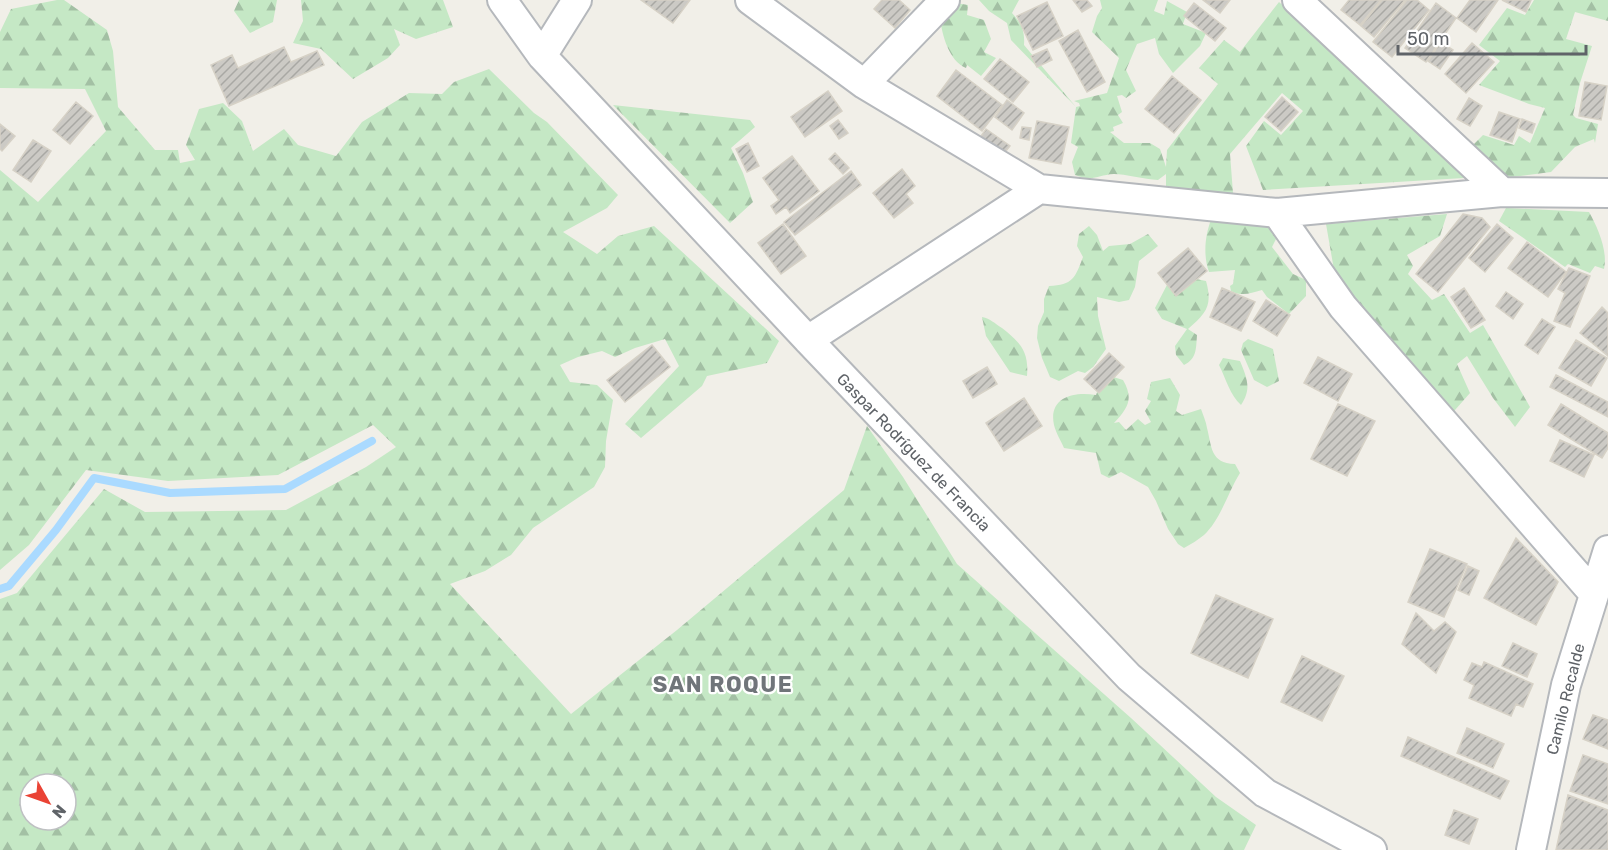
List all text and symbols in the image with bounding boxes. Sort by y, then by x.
scale bar [1398,18,1586,56]
text: 50 m [1407,28,1450,50]
street label: Gaspar Rodríguez de Francia [833,369,994,535]
street label: Camilo Recalde [1542,642,1588,757]
district label: SAN ROQUE [653,671,793,698]
north arrow [18,772,78,832]
text: N [48,801,70,822]

